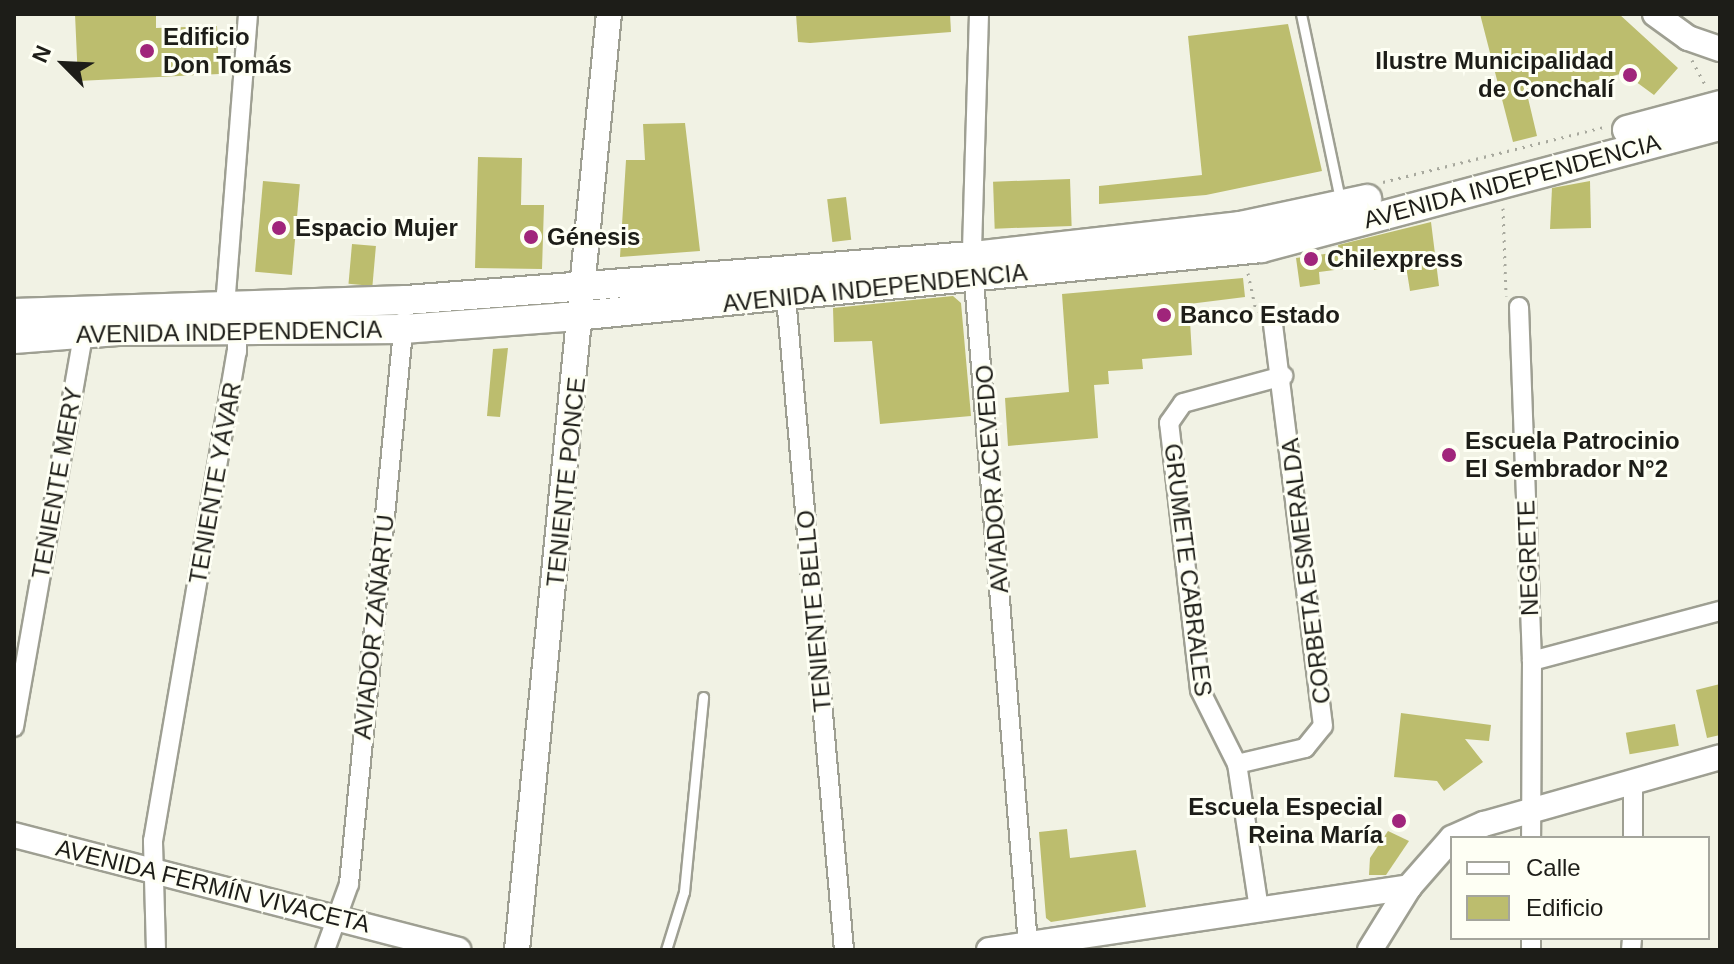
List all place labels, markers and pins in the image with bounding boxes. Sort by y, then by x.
place label: Edificio Don Tomás [163,23,292,79]
marker: Edificio Don Tomás [138,42,156,60]
place label: Ilustre Municipalidad de Conchalí [1375,47,1614,103]
marker: Ilustre Municipalidad de Conchalí [1621,66,1639,84]
place label: Espacio Mujer [295,214,458,242]
marker: Espacio Mujer [270,219,288,237]
place label: Génesis [547,223,640,251]
marker: Génesis [522,228,540,246]
place label: Chilexpress [1327,245,1463,273]
marker: Chilexpress [1302,250,1320,268]
place label: Banco Estado [1180,301,1340,329]
marker: Banco Estado [1155,306,1173,324]
place label: Escuela Patrocinio El Sembrador N°2 [1465,427,1680,483]
marker: Escuela Patrocinio El Sembrador N°2 [1440,446,1458,464]
place label: Escuela Especial Reina María [1188,793,1383,849]
marker: Escuela Especial Reina María [1390,812,1408,830]

